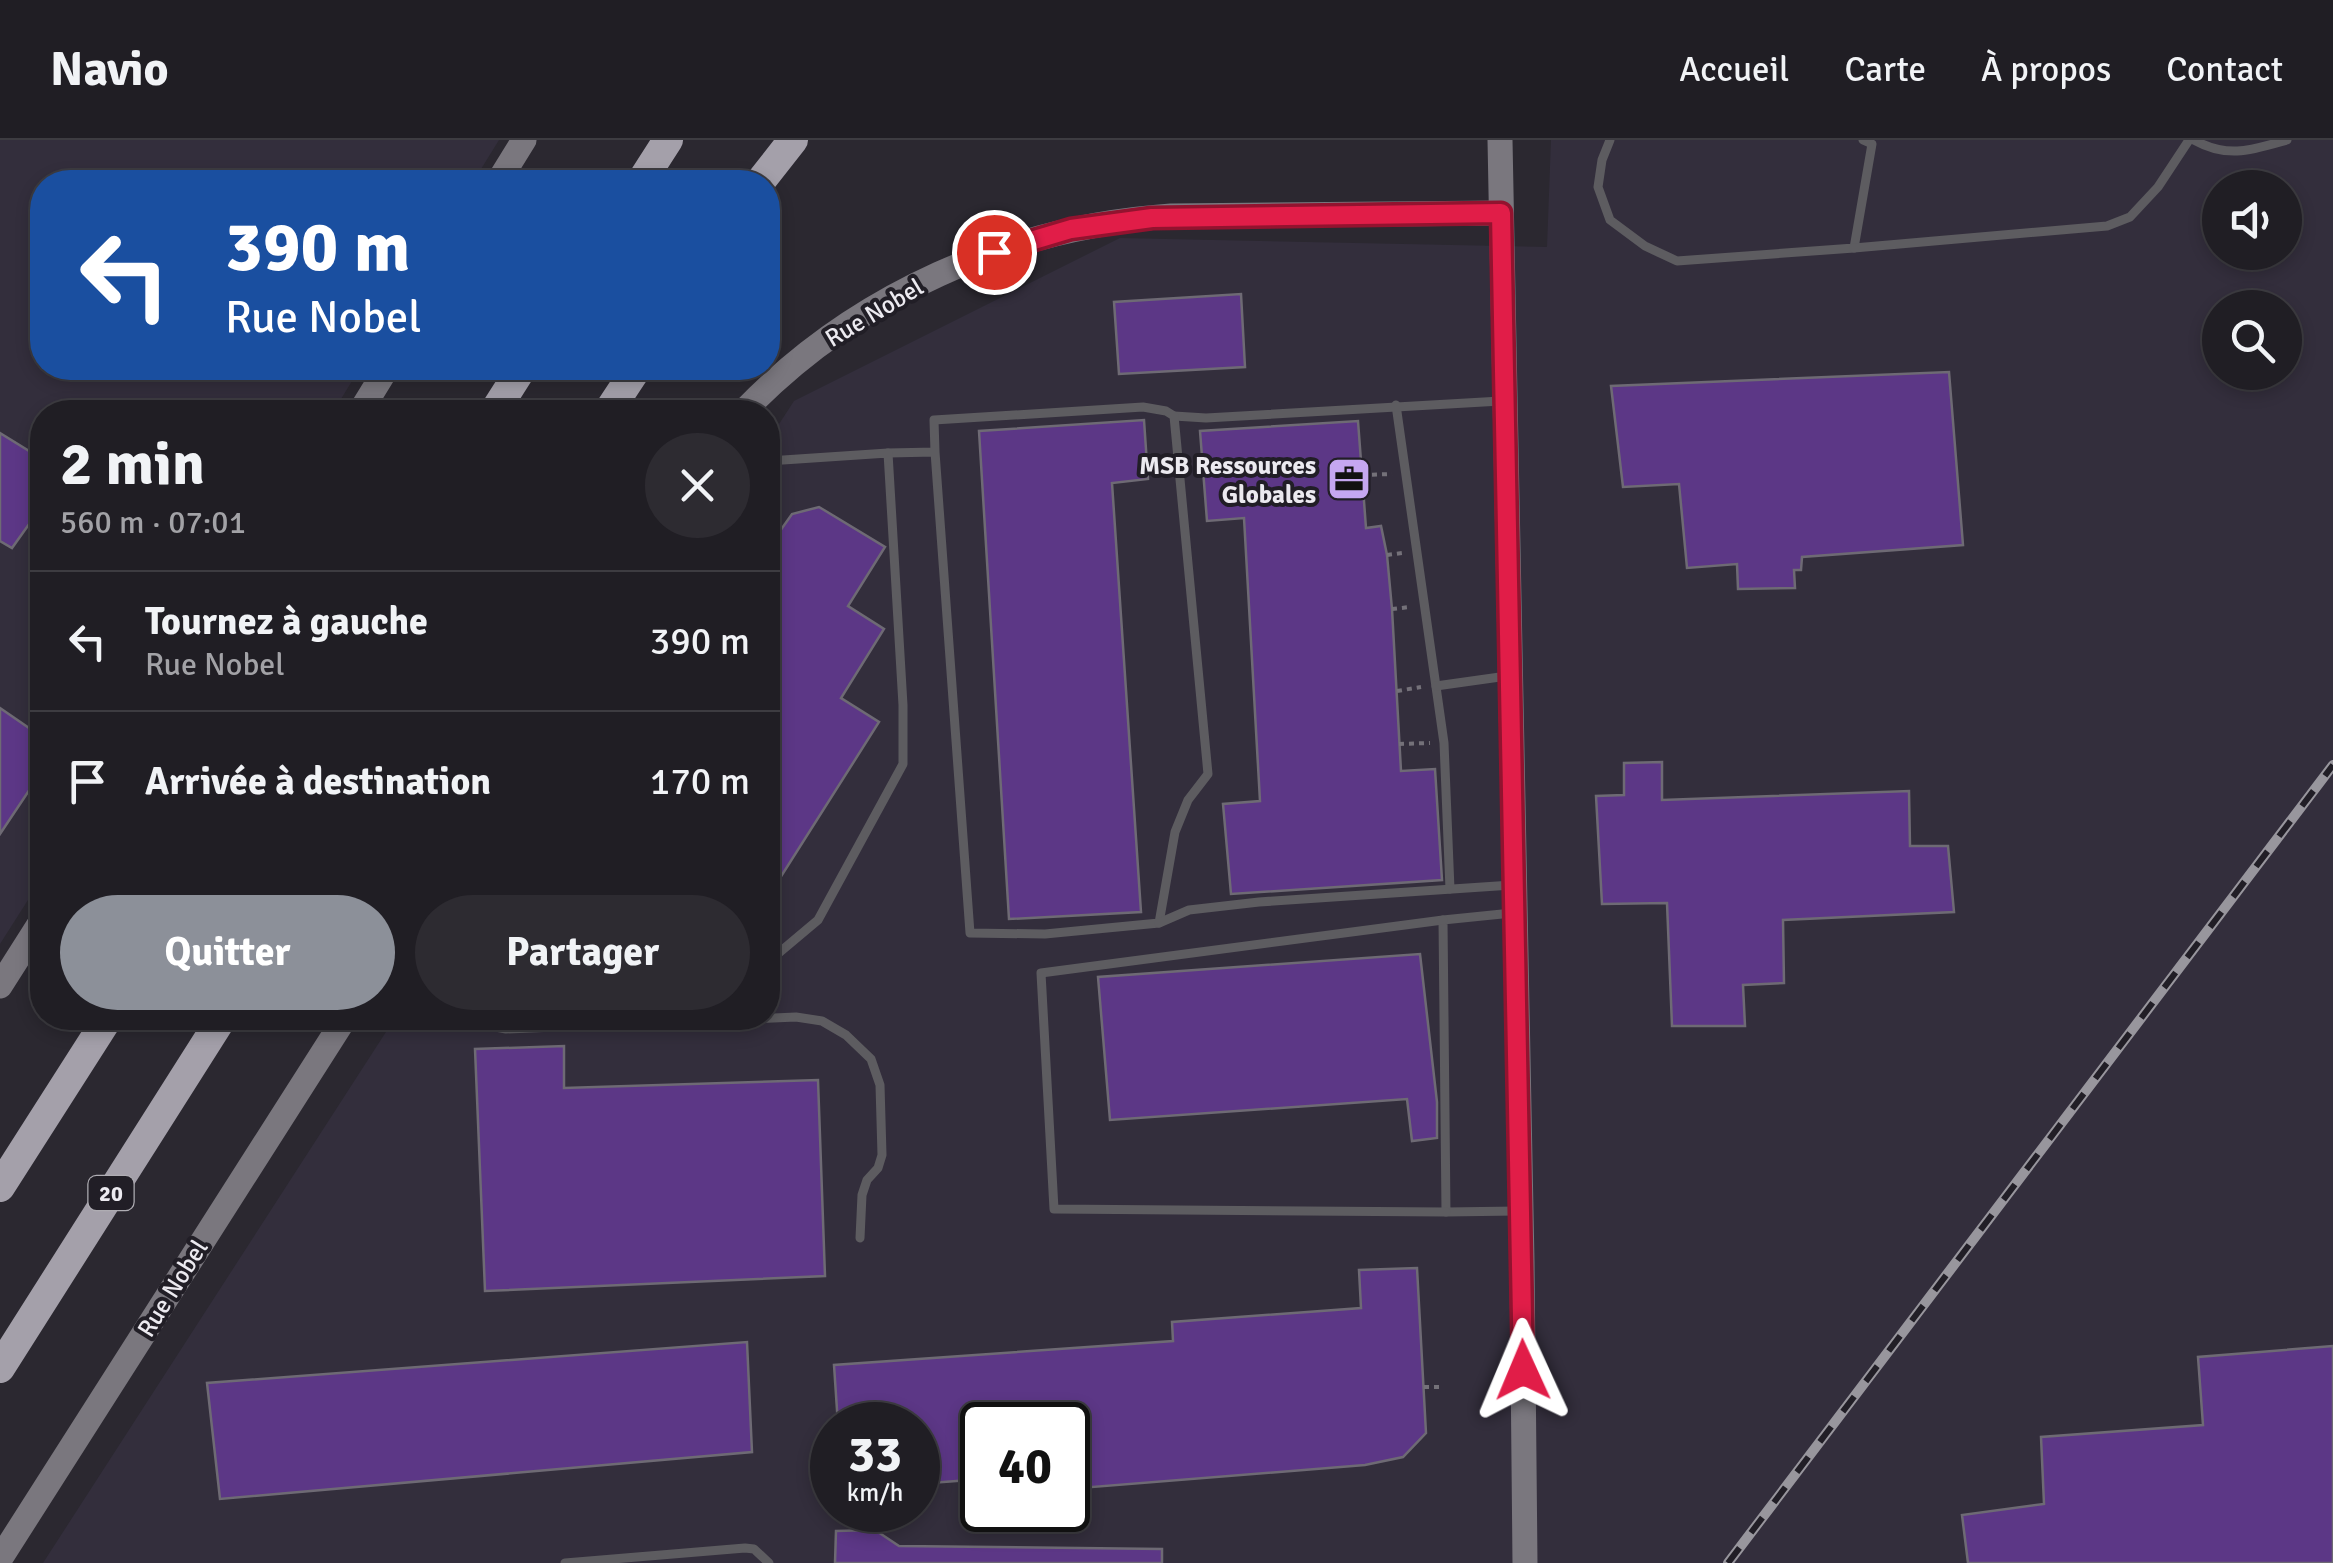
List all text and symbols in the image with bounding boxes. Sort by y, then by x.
text: Navio [50,40,169,99]
text: Accueil [1679,48,1789,91]
text: Carte [1844,48,1926,91]
text: À propos [1981,48,2111,91]
text: Contact [2166,48,2283,91]
map controls [2202,170,2302,390]
button: sound [2202,170,2302,270]
text: 390 m [225,204,410,290]
icon: left [60,210,190,340]
pin [952,210,1037,295]
icon: arrive [967,225,1022,280]
street label: Rue Nobel [820,271,929,354]
text: Rue Nobel [225,290,421,345]
button: search [2202,290,2302,390]
text: 2 min [60,428,205,502]
button: close [645,433,750,538]
place label: MSB Ressources Globales [1139,450,1316,510]
office icon: MSB Ressources Globales [1326,456,1372,502]
text: 560 m · 07:01 [60,503,246,542]
text: Tournez à gauche [145,598,428,645]
icon: left [60,614,115,669]
text: 390 m [650,618,750,665]
text: Rue Nobel [145,645,285,684]
icon: arrive [60,754,115,809]
text: Arrivée à destination [145,758,491,805]
text: 170 m [650,758,750,805]
button: Quitter [60,895,395,1010]
button: Partager [415,895,750,1010]
road number: 20 [88,1176,134,1210]
street label: Rue Nobel [130,1234,214,1343]
position arrow [1471,1318,1575,1422]
speed limit sign: 40 [960,1402,1090,1532]
text: 33 [848,1424,902,1486]
text: km/h [847,1477,903,1508]

